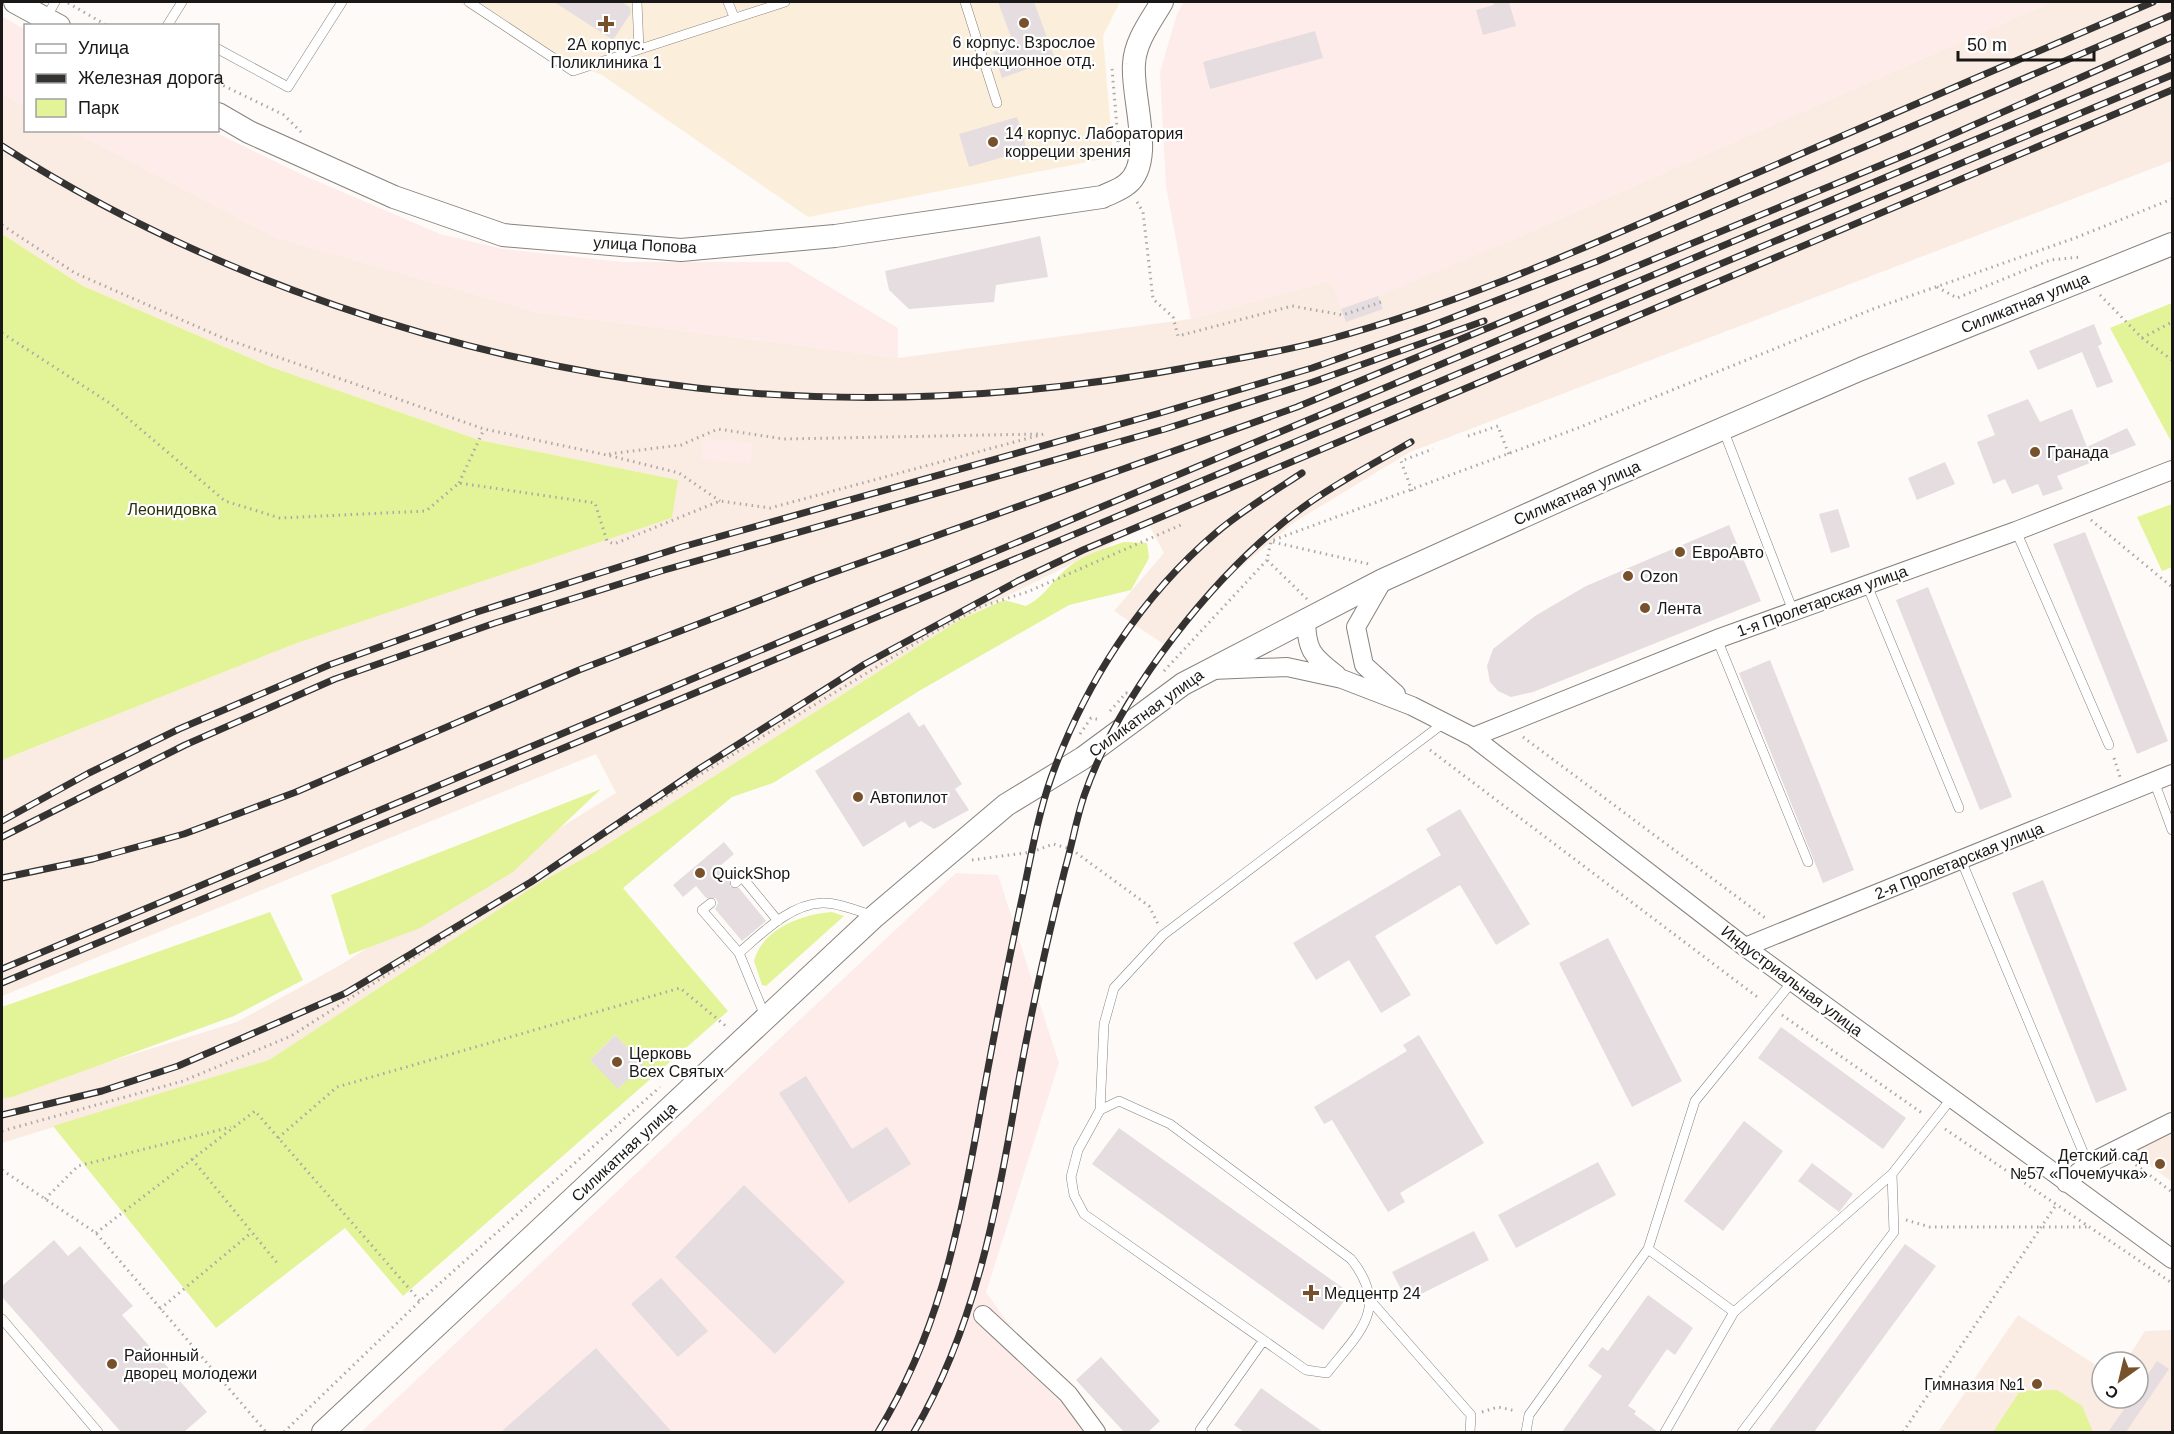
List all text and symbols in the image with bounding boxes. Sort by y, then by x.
marker: 2А корпус. Поликлиника 1 [597,15,615,33]
marker: 6 корпус. Взрослое инфекционное отд. [1017,16,1031,30]
legend [24,24,219,132]
scale bar [1958,24,2094,62]
place label: 6 корпус. Взрослое инфекционное отд. [953,34,1096,69]
text: 50 m [1967,35,2007,55]
place label: 2А корпус. Поликлиника 1 [550,36,662,71]
text: Улица [78,38,130,58]
text: Железная дорога [78,68,225,88]
text: Парк [78,98,119,118]
place label: 14 корпус. Лаборатория корреции зрения [1005,125,1183,160]
marker: 14 корпус. Лаборатория корреции зрения [986,135,1000,149]
street label: улица Попова [593,234,697,256]
street label: Силикатная улица [1958,269,2092,337]
place label: Гранада [2047,444,2109,461]
marker: Гранада [2028,445,2042,459]
street label: Силикатная улица [1511,457,1643,529]
park label: Леонидовка [127,501,217,518]
place label: ЕвроАвто [1692,544,1764,561]
marker: ЕвроАвто [1673,545,1687,559]
street label: 1-я Пролетарская улица [1734,562,1910,640]
place label: Ozon [1640,568,1678,585]
marker: Ozon [1621,569,1635,583]
place label: Лента [1657,600,1701,617]
marker: Лента [1638,601,1652,615]
street label: Силикатная улица [1086,666,1206,760]
place label: Автопилот [870,789,949,806]
marker: Автопилот [851,790,865,804]
street label: 2-я Пролетарская улица [1872,819,2046,903]
place label: QuickShop [712,865,790,882]
marker: QuickShop [693,866,707,880]
street label: Индустриальная улица [1718,922,1866,1040]
place label: Церковь Всех Святых [629,1045,724,1080]
marker: Церковь Всех Святых [610,1055,624,1069]
street label: Силикатная улица [568,1099,680,1205]
place label: Детский сад №57 «Почемучка» [2010,1147,2149,1182]
marker: Детский сад №57 «Почемучка» [2153,1157,2167,1171]
marker: Медцентр 24 [1302,1284,1320,1302]
place label: Медцентр 24 [1324,1285,1421,1302]
place label: Районный дворец молодежи [124,1347,257,1382]
north arrow [2090,1350,2150,1410]
marker: Районный дворец молодежи [105,1357,119,1371]
place label: Гимназия №1 [1924,1376,2025,1393]
marker: Гимназия №1 [2030,1377,2044,1391]
text: С [2102,1381,2121,1402]

